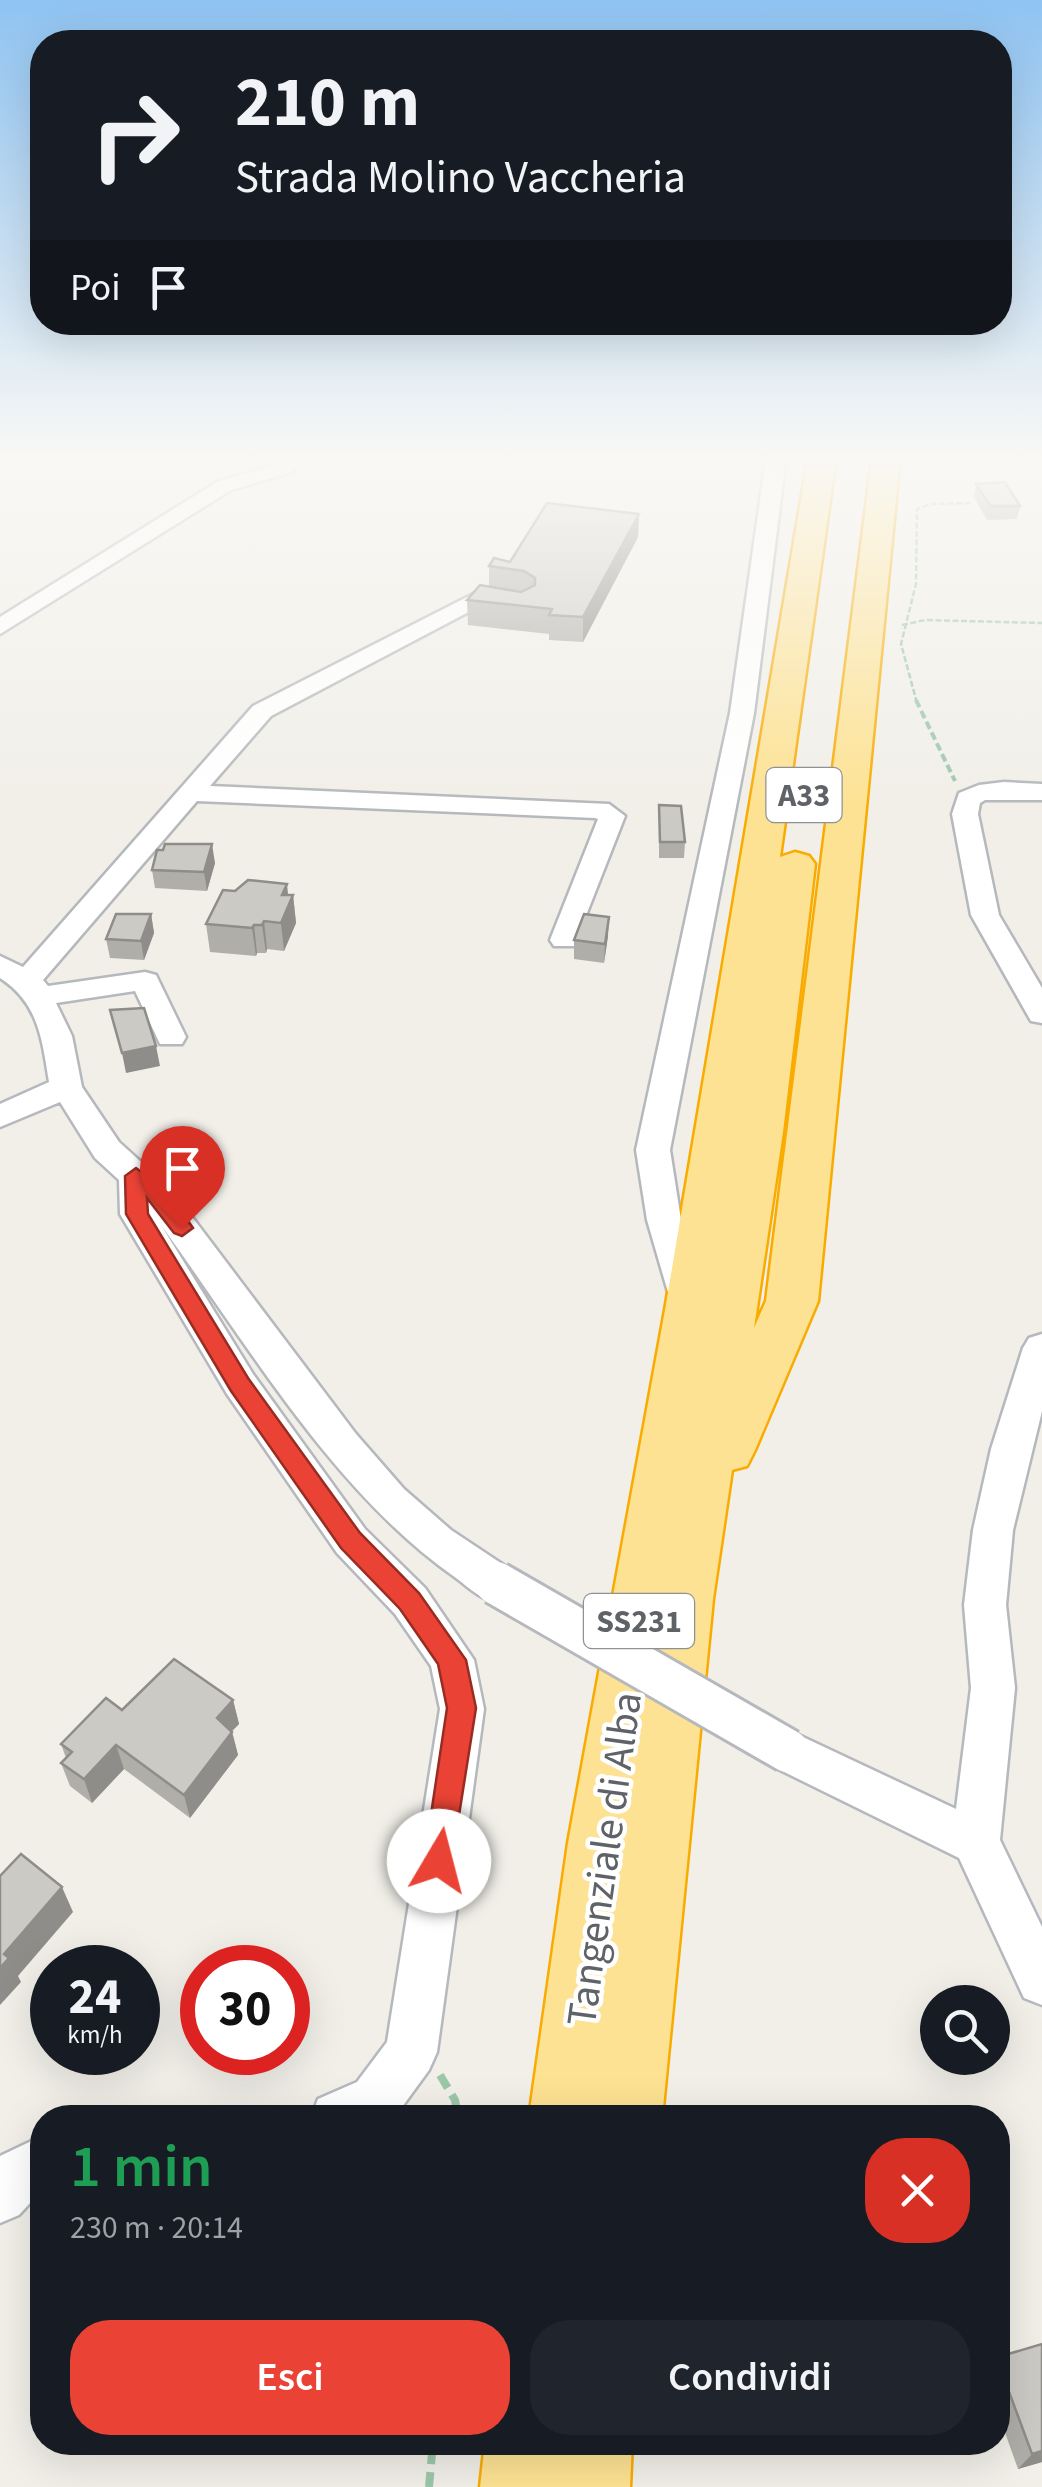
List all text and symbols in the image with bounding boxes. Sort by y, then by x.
text: 210 m [235,53,420,153]
icon: right [70,70,200,200]
text: Strada Molino Vaccheria [235,146,686,210]
icon: arrive [141,260,196,315]
text: Poi [70,261,121,315]
road number: A33 [766,768,842,822]
pin [140,1126,225,1229]
icon: arrive [155,1141,210,1196]
road number: SS231 [584,1594,694,1648]
street label: Tangenziale di Alba [552,1688,658,2030]
position arrow [387,1809,491,1913]
speed limit sign: 30 [180,1945,310,2075]
text: 24 [69,1962,121,2033]
map controls [920,1985,1010,2075]
button: search [920,1985,1010,2075]
text: km/h [67,2017,123,2053]
text: 1 min [70,2125,213,2210]
button: close [865,2138,970,2243]
text: 230 m · 20:14 [70,2205,243,2251]
button: Esci [70,2320,510,2435]
button: Condividi [530,2320,970,2435]

